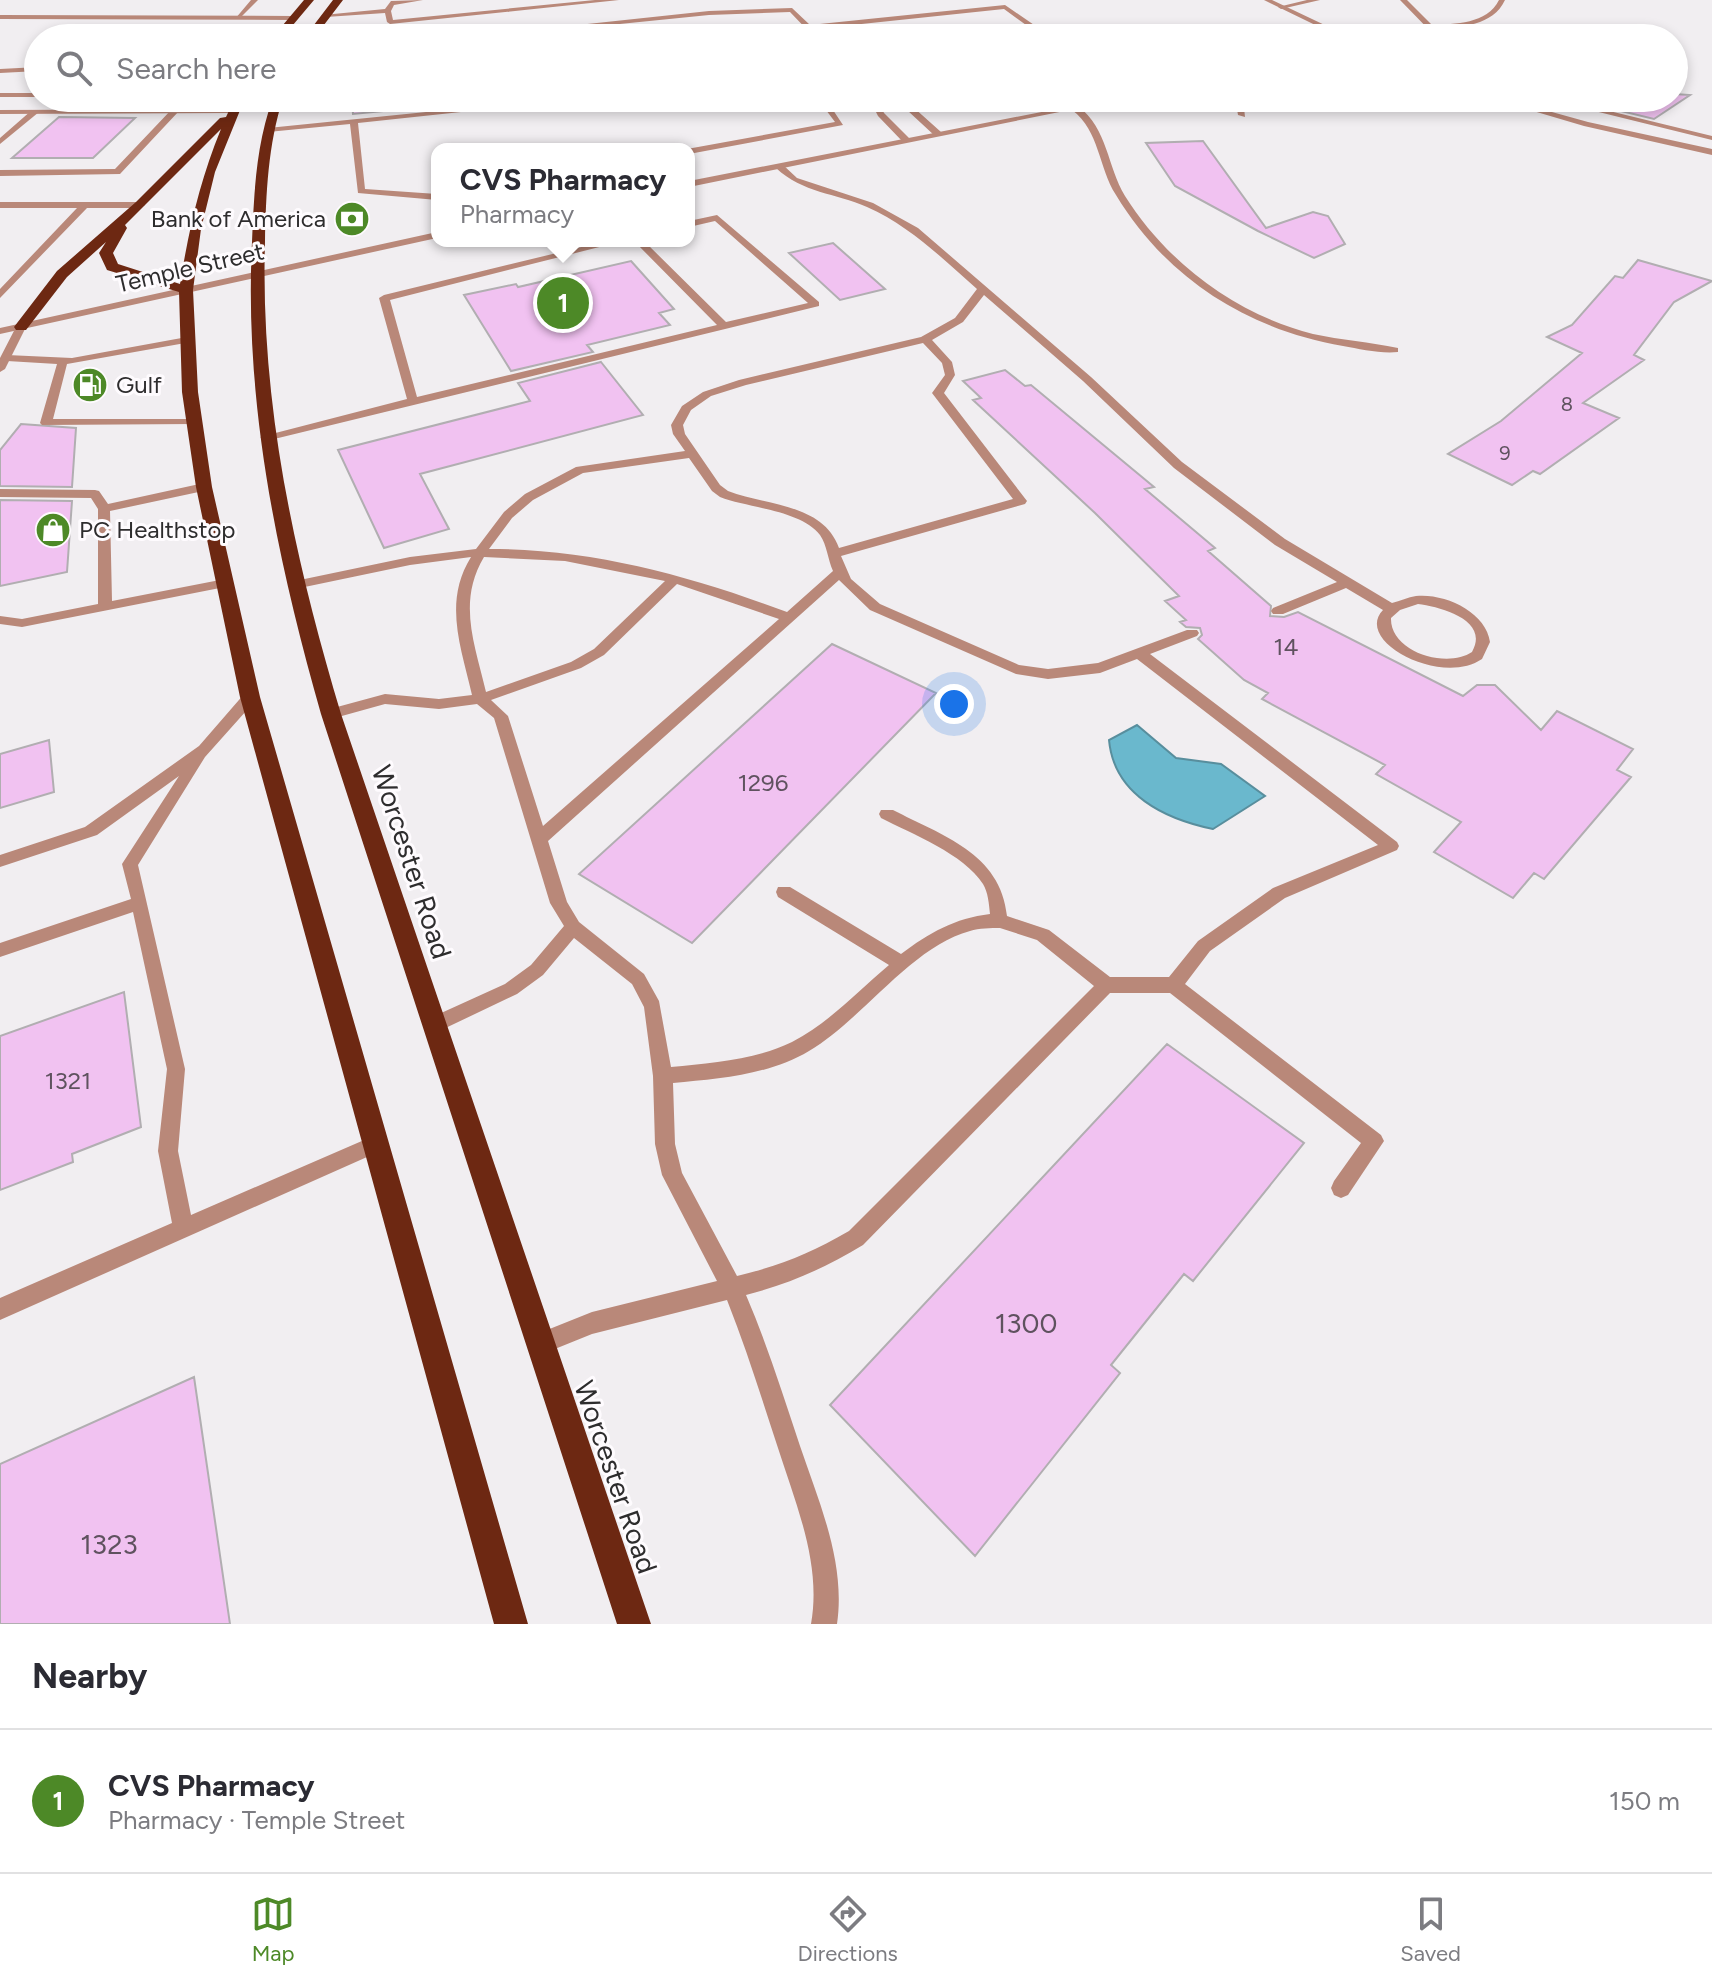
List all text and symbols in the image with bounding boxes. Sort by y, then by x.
search box [24,24,1688,112]
icon: search [52,46,96,90]
text: Search here [116,50,276,87]
popup [431,143,695,247]
text: CVS Pharmacy [460,161,666,198]
text: Pharmacy [460,198,574,230]
bank icon: Bank of America [333,200,371,238]
place label: Bank of America [151,204,326,233]
street label: Temple Street [113,236,267,299]
pin: 1 [537,273,589,333]
fuel station icon: Gulf [71,366,109,404]
place label: Gulf [116,370,162,399]
house number: 8 [1561,392,1573,416]
house number: 9 [1499,441,1511,465]
shop icon: PC Healthstop [34,511,72,549]
place label: PC Healthstop [79,515,236,544]
house number: 14 [1274,632,1298,661]
your location [934,684,974,724]
street label: Worcester Road [365,761,459,963]
house number: 1296 [738,768,788,797]
house number: 1321 [45,1066,91,1095]
house number: 1300 [995,1306,1057,1340]
street label: Worcester Road [567,1376,665,1578]
house number: 1323 [80,1527,138,1561]
text: Nearby [32,1656,147,1697]
text: CVS Pharmacy [108,1767,314,1804]
text: 1 [53,1785,63,1817]
text: 150 m [1609,1785,1680,1817]
text: Pharmacy · Temple Street [108,1804,405,1836]
tab: Map [251,1892,295,1967]
tab: Directions [798,1892,898,1967]
tab: Saved [1400,1892,1461,1967]

